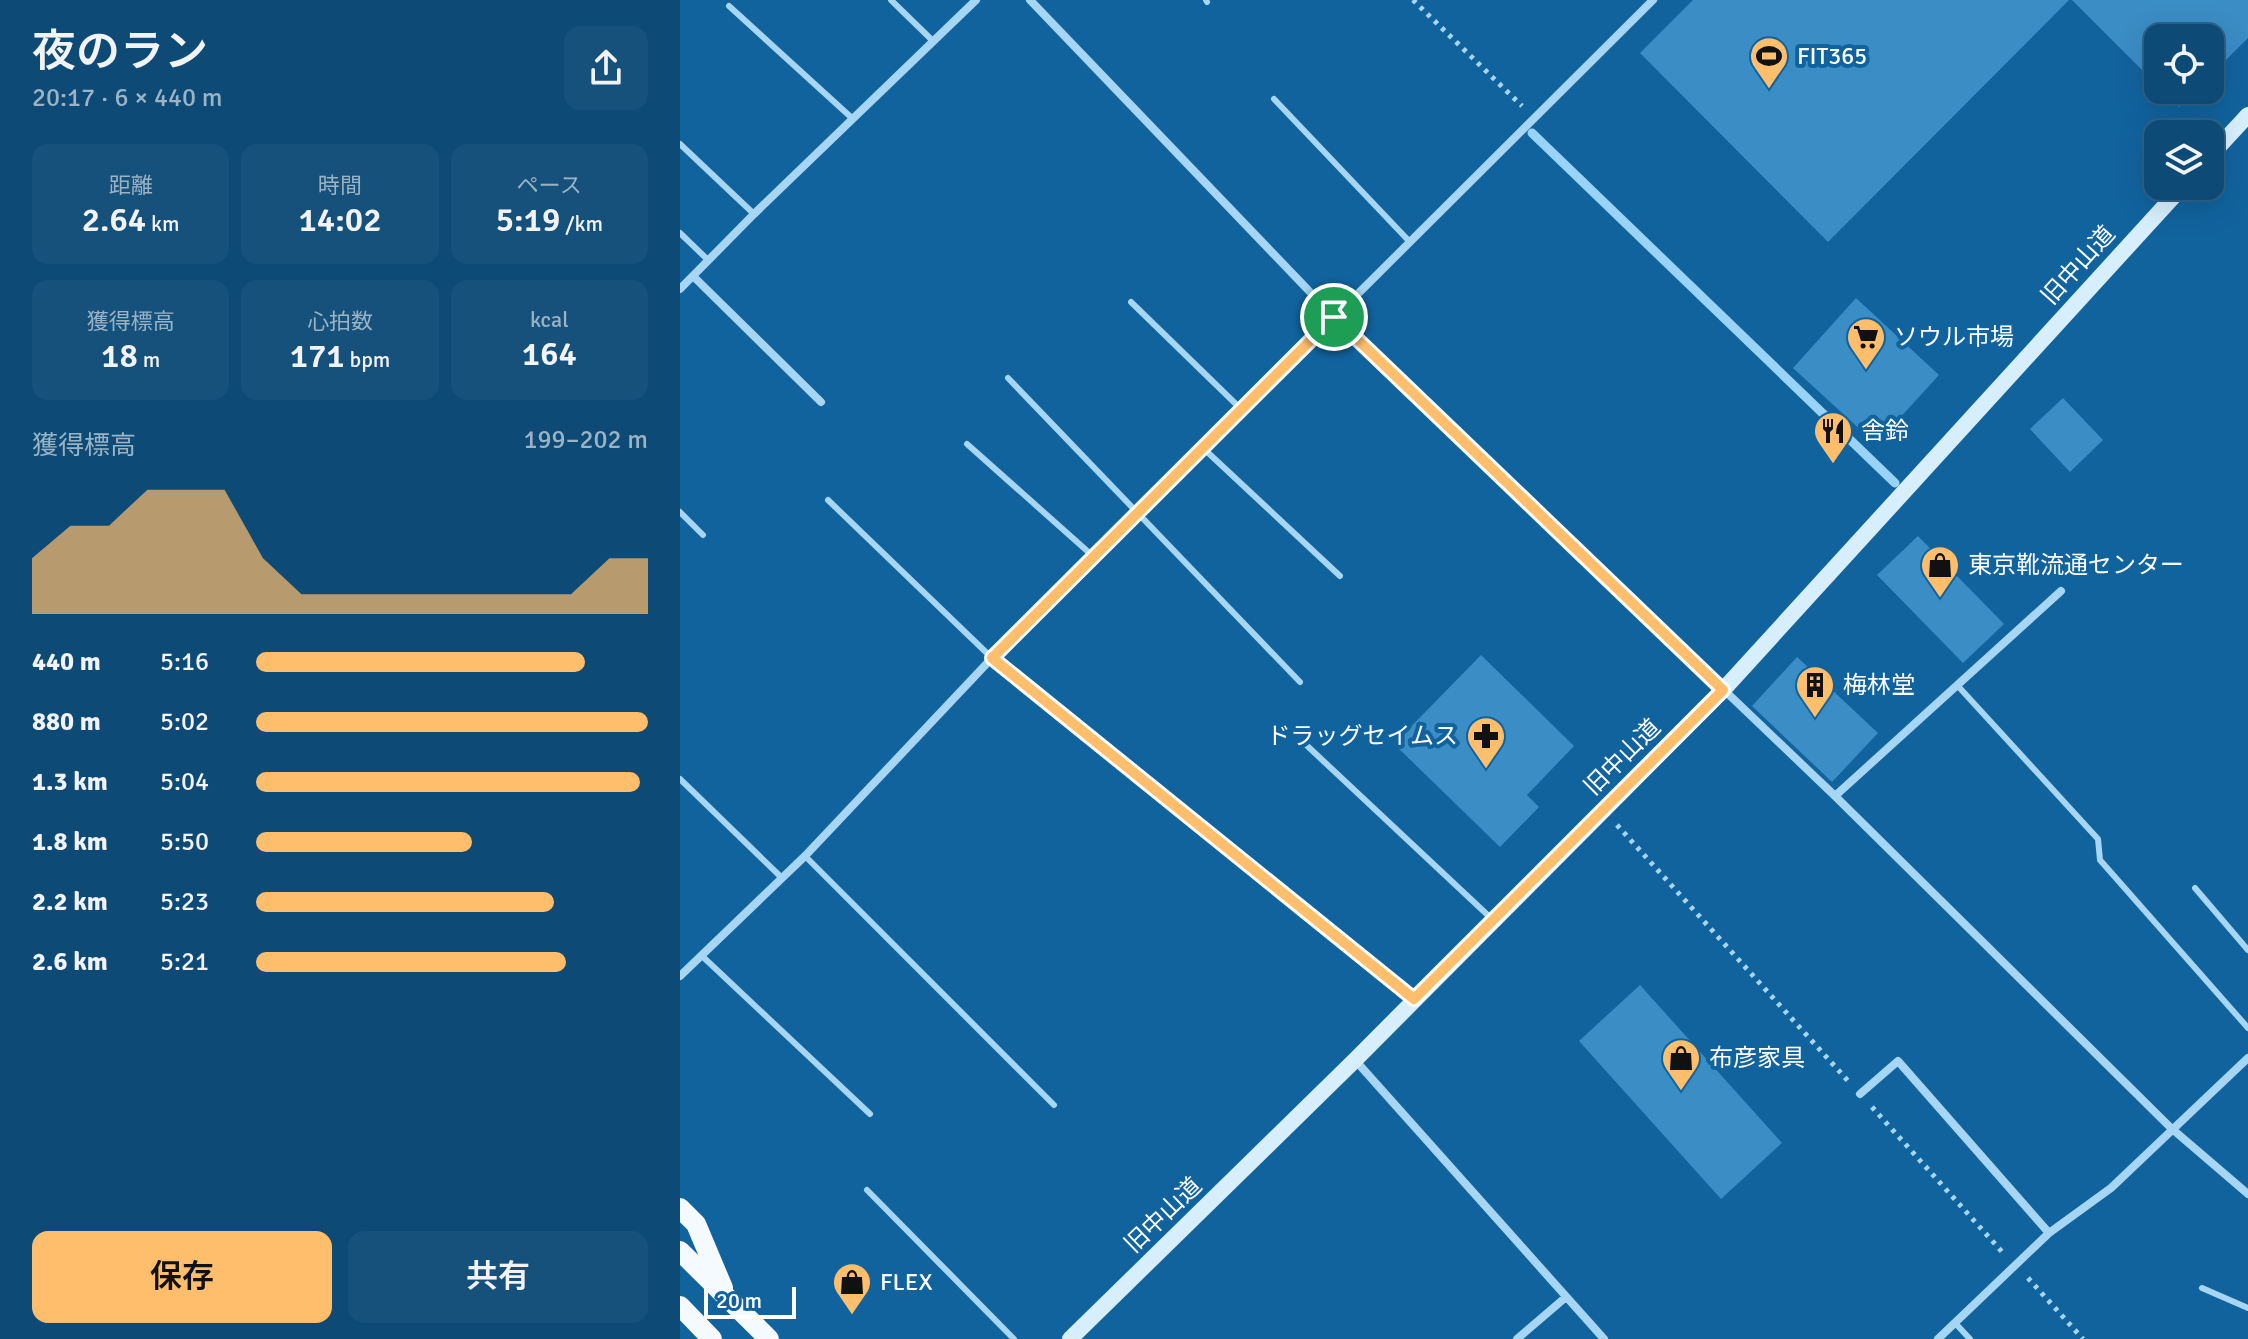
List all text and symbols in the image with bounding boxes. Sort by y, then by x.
map controls [2144,24,2224,200]
button: locate [2144,24,2224,104]
text: 夜のラン [32,25,208,79]
button: share [564,26,648,110]
sports icon: FIT365 [1748,35,1790,90]
place label: FIT365 [1797,41,1867,71]
text: 20:17 · 6 × 440 m [32,82,223,114]
button: layers [2144,120,2224,200]
text: 距離 [109,172,153,199]
text: 時間 [318,172,362,199]
text: ペース [517,172,582,199]
text: 2.64 [82,199,146,241]
text: 14:02 [298,199,382,241]
text: 5:19 [496,199,560,241]
text: km [146,210,180,237]
text: /km [560,210,603,237]
street label: 旧中山道 [2035,219,2121,311]
pin [1300,283,1368,351]
icon: arrive [1312,295,1356,339]
text: kcal [530,306,569,333]
text: 獲得標高 [87,308,175,335]
text: 心拍数 [307,308,373,335]
supermarket icon: ソウル市場 [1845,316,1887,371]
place label: ソウル市場 [1894,322,2014,352]
text: 164 [522,333,577,375]
text: 18 [101,335,138,377]
text: 171 [290,335,345,377]
text: m [138,346,160,373]
text: bpm [345,346,390,373]
restaurant icon: 舎鈴 [1812,410,1854,465]
place label: 舎鈴 [1861,416,1909,446]
text: 199–202 m [524,424,648,456]
text: 獲得標高 [32,430,136,462]
shop icon: 東京靴流通センター [1919,544,1961,599]
place label: 東京靴流通センター [1968,550,2184,580]
text: 440 m [32,646,101,678]
text: 5:16 [160,646,209,678]
building icon: 梅林堂 [1794,664,1836,719]
place label: 梅林堂 [1843,670,1915,700]
text: 880 m [32,706,101,738]
text: 5:02 [160,706,209,738]
street label: 旧中山道 [1577,712,1667,802]
pharmacy icon: ドラッグセイムス [1465,715,1507,770]
place label: ドラッグセイムス [1266,721,1458,751]
text: 1.3 km [32,766,108,798]
text: 5:04 [160,766,209,798]
text: 1.8 km [32,826,108,858]
text: 5:50 [160,826,209,858]
text: 2.2 km [32,886,108,918]
text: 5:23 [160,886,209,918]
text: 2.6 km [32,946,108,978]
text: 5:21 [160,946,209,978]
shop icon: 布彦家具 [1660,1037,1702,1092]
place label: 布彦家具 [1709,1043,1805,1073]
street label: 旧中山道 [1118,1171,1208,1259]
button: 保存 [32,1231,332,1323]
button: 共有 [348,1231,648,1323]
shop icon: FLEX [831,1261,873,1316]
place label: FLEX [880,1267,932,1297]
scale bar [704,1283,796,1319]
text: 20 m [716,1287,762,1314]

